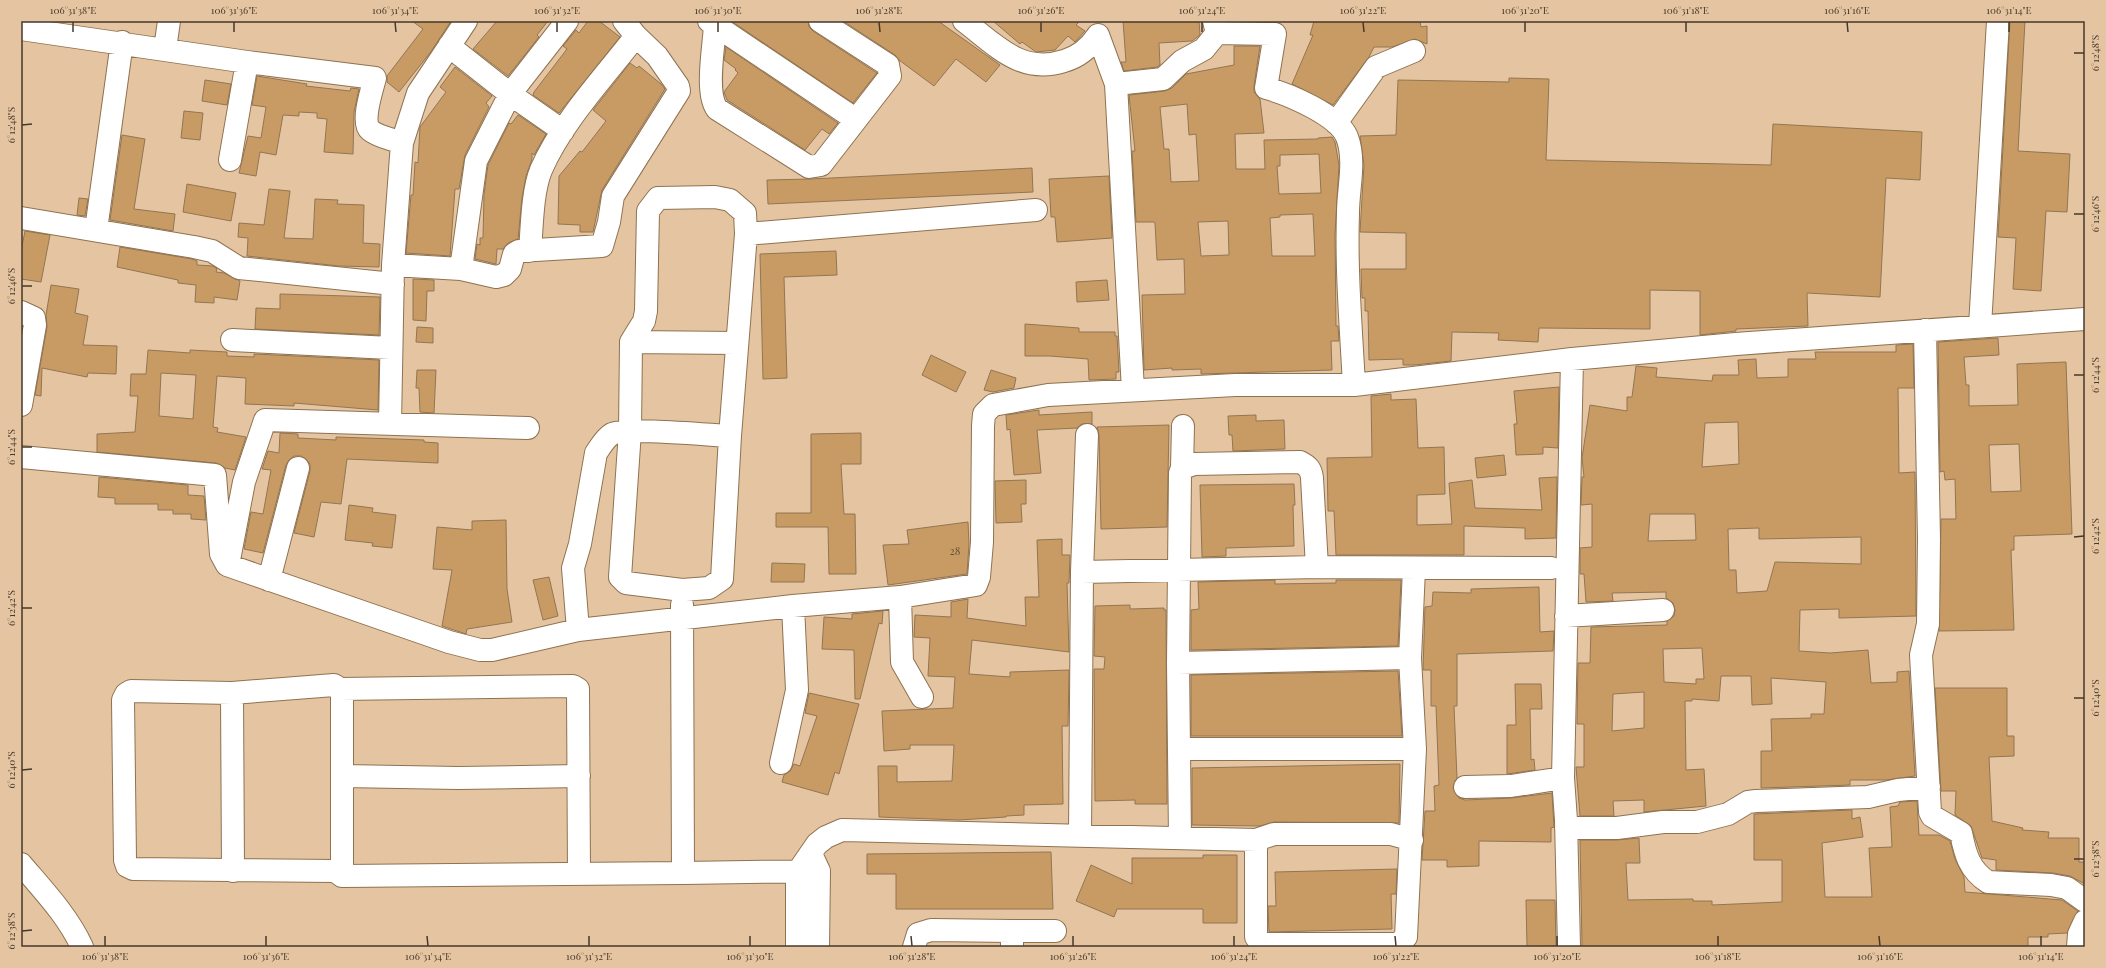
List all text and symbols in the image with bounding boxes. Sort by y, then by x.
text: 106°31'38"E [50,3,96,17]
text: 106°31'36"E [211,3,257,17]
text: 106°31'34"E [372,3,418,17]
text: 106°31'32"E [534,3,580,17]
text: 106°31'30"E [694,3,742,17]
text: 106°31'28"E [856,3,902,17]
text: 106°31'26"E [1018,3,1064,17]
text: 106°31'24"E [1179,3,1225,17]
text: 106°31'22"E [1340,3,1386,17]
text: 106°31'20"E [1501,3,1549,17]
text: 106°31'18"E [1663,3,1709,17]
text: 106°31'16"E [1824,3,1870,17]
text: 106°31'14"E [1986,3,2032,17]
text: 6°12'48"S [2088,35,2102,71]
text: 6°12'48"S [4,107,18,143]
text: 6°12'46"S [2088,196,2102,232]
text: 6°12'46"S [4,268,18,304]
text: 6°12'44"S [2088,357,2102,393]
text: 6°12'44"S [4,429,18,465]
text: 6°12'42"S [2088,518,2102,554]
house number: 28 [950,543,961,558]
text: 6°12'42"S [4,590,18,626]
text: 6°12'40"S [2088,679,2102,717]
text: 6°12'40"S [4,751,18,789]
text: 6°12'38"S [2088,841,2102,877]
text: 6°12'38"S [4,913,18,949]
text: 106°31'38"E [82,949,128,963]
text: 106°31'36"E [243,949,289,963]
text: 106°31'34"E [405,949,451,963]
text: 106°31'32"E [566,949,612,963]
text: 106°31'30"E [726,949,774,963]
text: 106°31'28"E [889,949,935,963]
text: 106°31'26"E [1050,949,1096,963]
text: 106°31'24"E [1211,949,1257,963]
text: 106°31'22"E [1373,949,1419,963]
text: 106°31'20"E [1533,949,1581,963]
text: 106°31'18"E [1695,949,1741,963]
text: 106°31'16"E [1857,949,1903,963]
text: 106°31'14"E [2018,949,2064,963]

